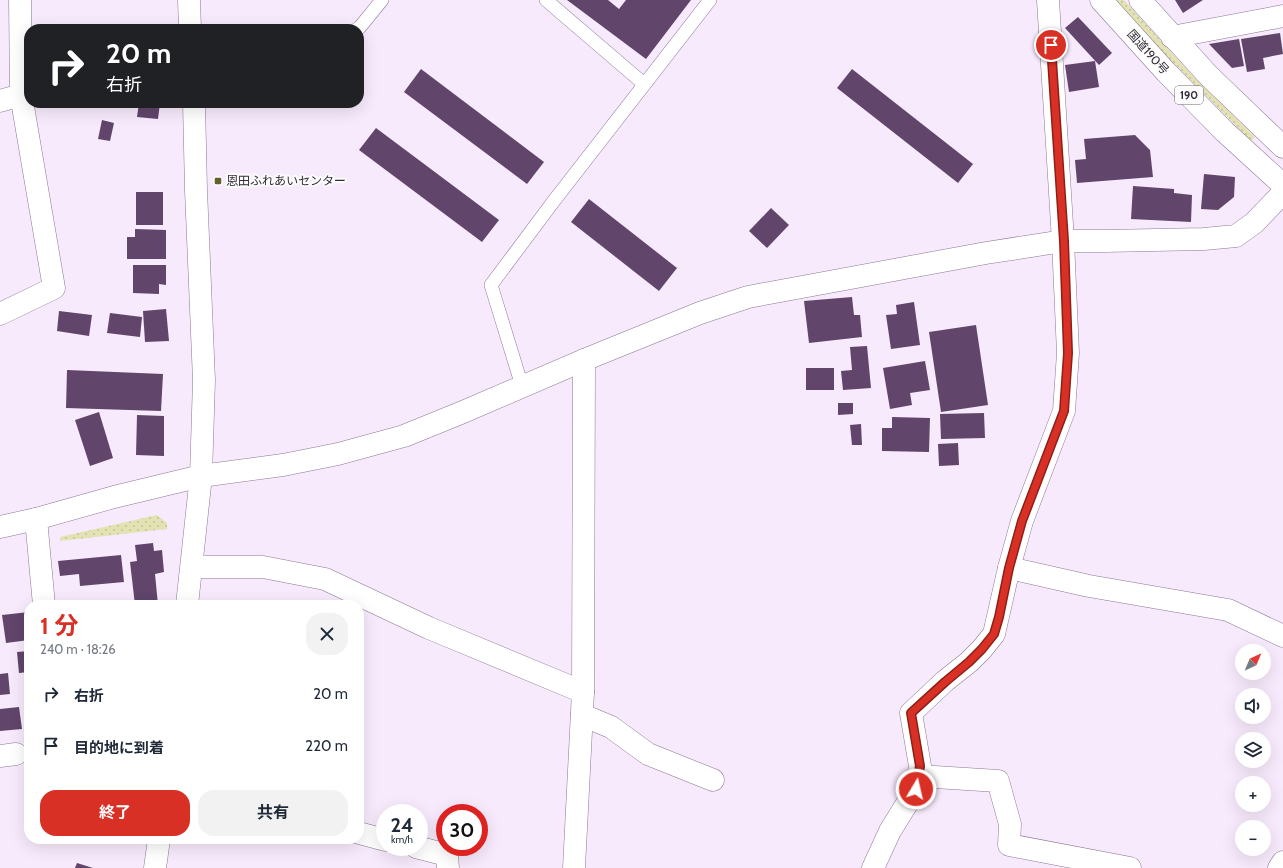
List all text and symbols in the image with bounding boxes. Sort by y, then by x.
street label: 国道190号 [1124,26,1172,77]
pin [1034,28,1068,62]
icon: arrive [1040,34,1062,56]
text: 20 m [106,36,171,70]
icon: right [40,40,92,92]
text: 右折 [106,74,142,96]
road number: 190 [1175,86,1203,104]
place label: 恩田ふれあいセンター [226,173,346,188]
marker: 恩田ふれあいセンター [213,176,223,186]
text: 1 分 [40,611,78,640]
button: close [306,613,348,655]
text: 240 m · 18:26 [40,641,116,657]
north arrow [1235,644,1271,680]
map controls [1235,644,1271,856]
icon: right [40,683,62,705]
text: 20 m [313,685,348,703]
text: 右折 [74,687,104,705]
button: sound [1235,688,1271,724]
button: layers [1235,732,1271,768]
icon: arrive [40,735,62,757]
text: 220 m [305,737,348,755]
text: 目的地に到着 [74,739,164,757]
position arrow [895,768,937,810]
button: + [1235,776,1271,812]
button: 終了 [40,790,190,836]
button: 共有 [198,790,348,836]
speed limit sign: 30 [436,804,488,856]
text: 24 [391,813,414,837]
button: − [1235,820,1271,856]
text: km/h [391,833,413,846]

